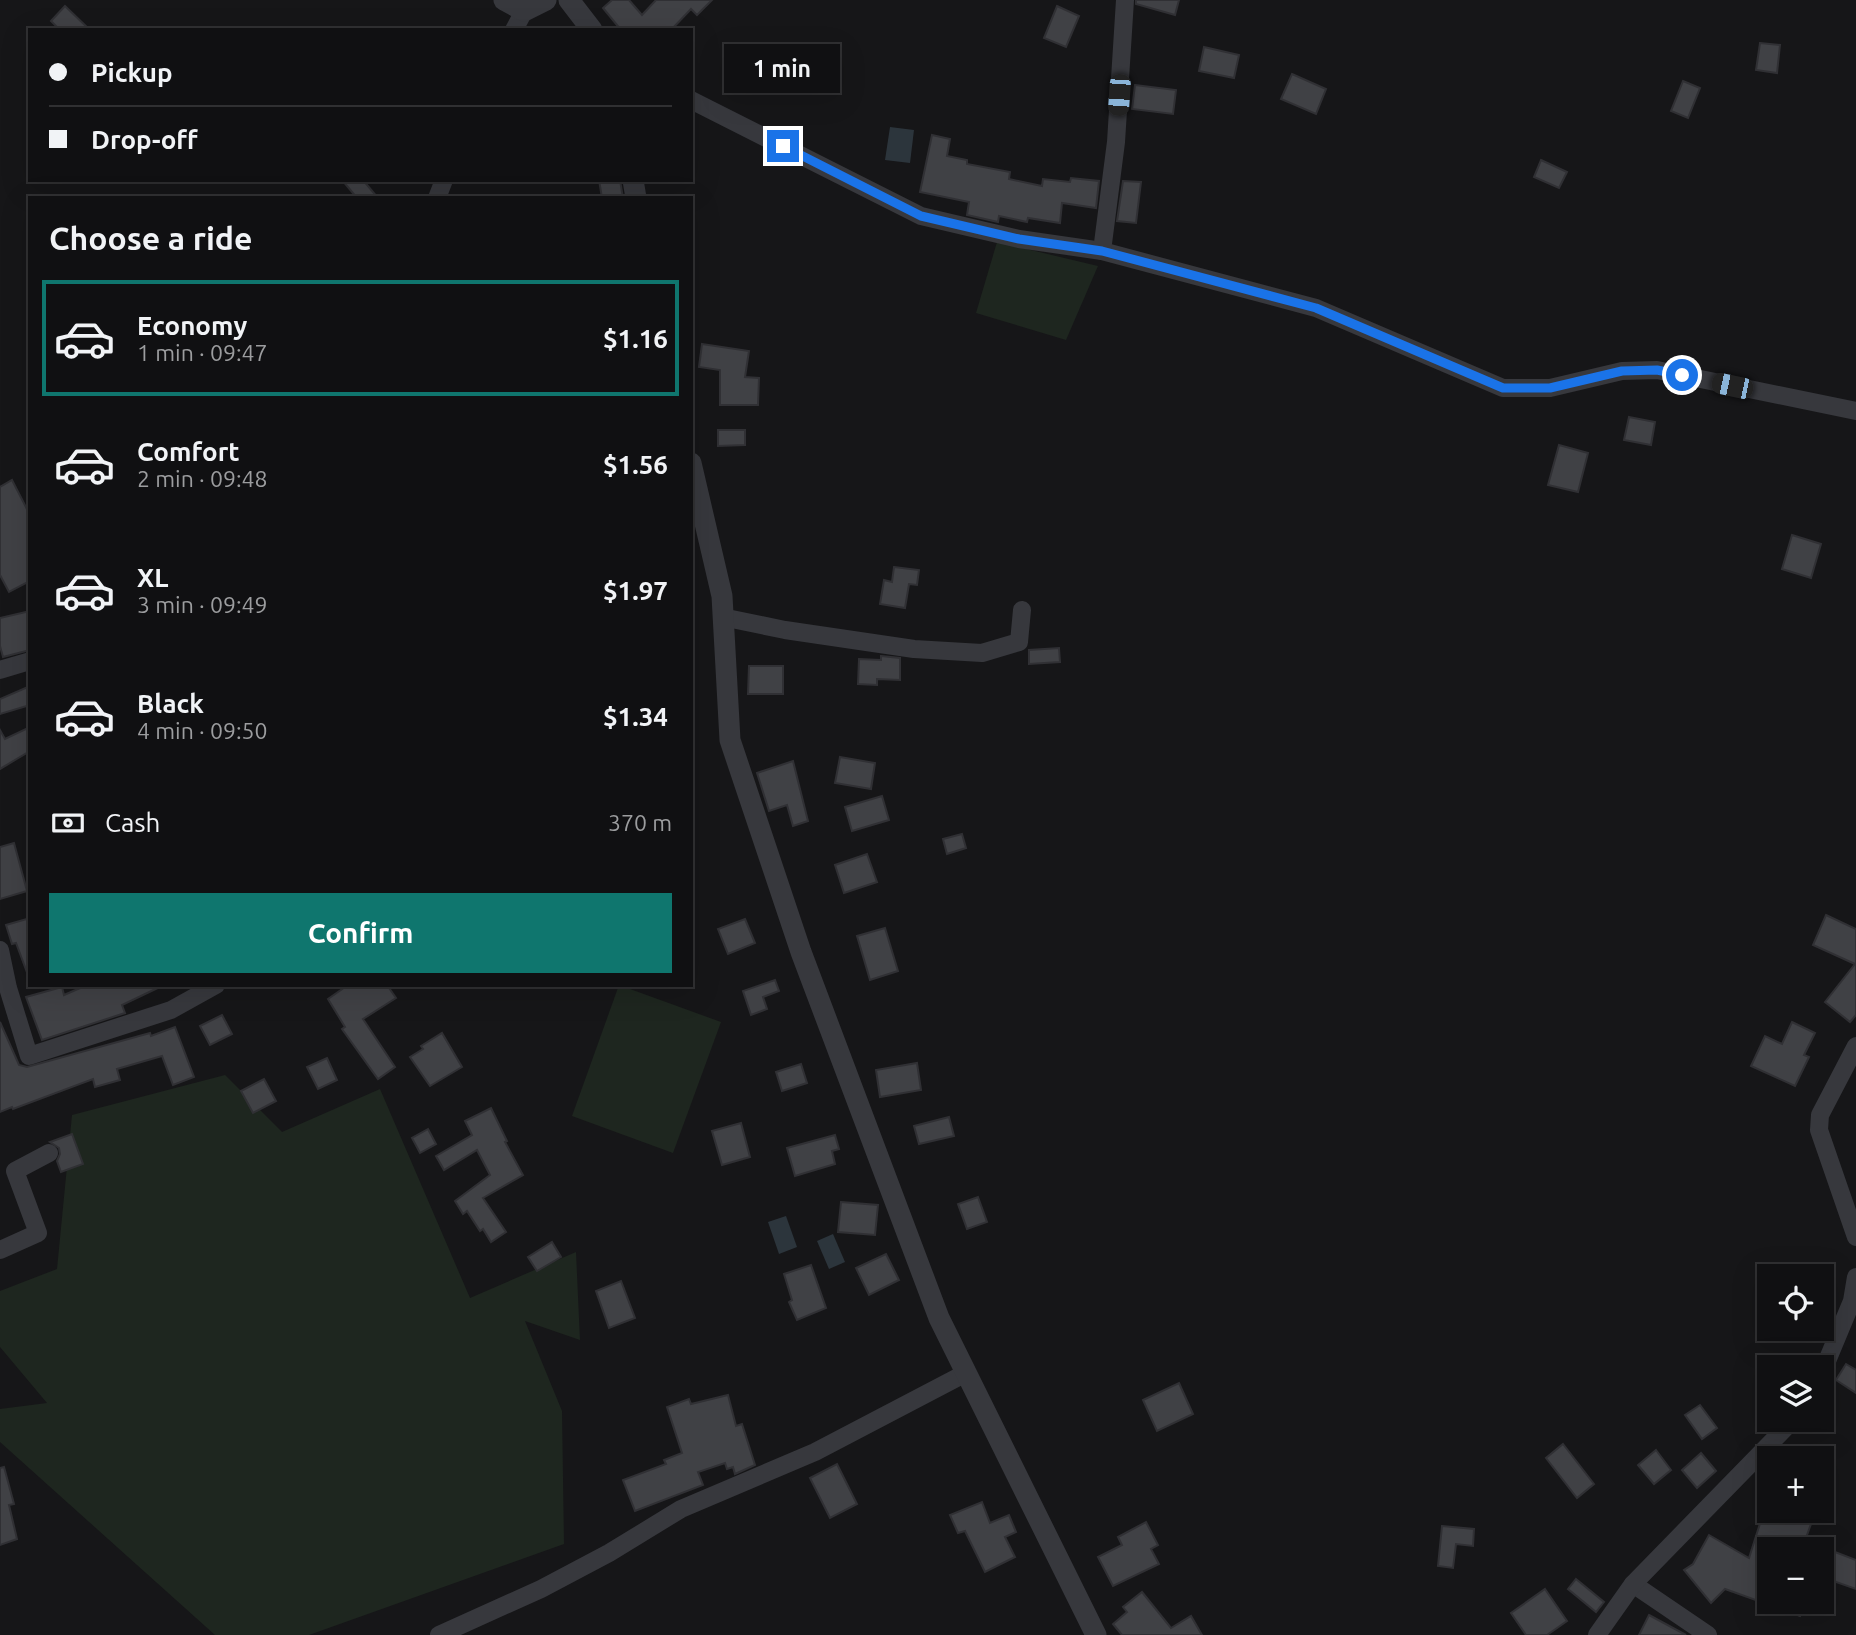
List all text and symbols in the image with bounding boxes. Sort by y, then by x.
callout: 1 min [725,44,841,94]
text: 1 min [753,56,811,81]
text: Pickup [91,58,173,87]
car [1108,73,1131,117]
text: Drop-off [91,125,198,154]
route end [767,130,799,162]
text: Choose a ride [49,220,252,256]
icon: car [53,307,116,370]
text: Economy [137,311,247,340]
text: $1.16 [603,324,668,353]
text: 1 min · 09:47 [137,340,268,365]
route start [1666,359,1698,391]
car [1710,371,1755,401]
icon: car [53,433,116,496]
text: Comfort [137,437,240,466]
text: $1.56 [603,450,668,479]
text: 2 min · 09:48 [137,466,268,491]
icon: car [53,559,116,622]
text: XL [137,563,168,592]
text: $1.97 [603,576,668,605]
text: 3 min · 09:49 [137,592,268,617]
icon: car [53,685,116,748]
text: Black [137,689,204,718]
text: $1.34 [603,702,668,731]
text: 4 min · 09:50 [137,718,268,743]
icon: cash [49,804,87,842]
text: Cash [105,808,160,837]
text: 370 m [608,810,672,835]
button: Confirm [49,893,672,973]
map controls [1757,1264,1834,1614]
button: locate [1757,1264,1834,1341]
button: layers [1757,1355,1834,1432]
button: + [1757,1446,1834,1523]
button: − [1757,1537,1834,1614]

